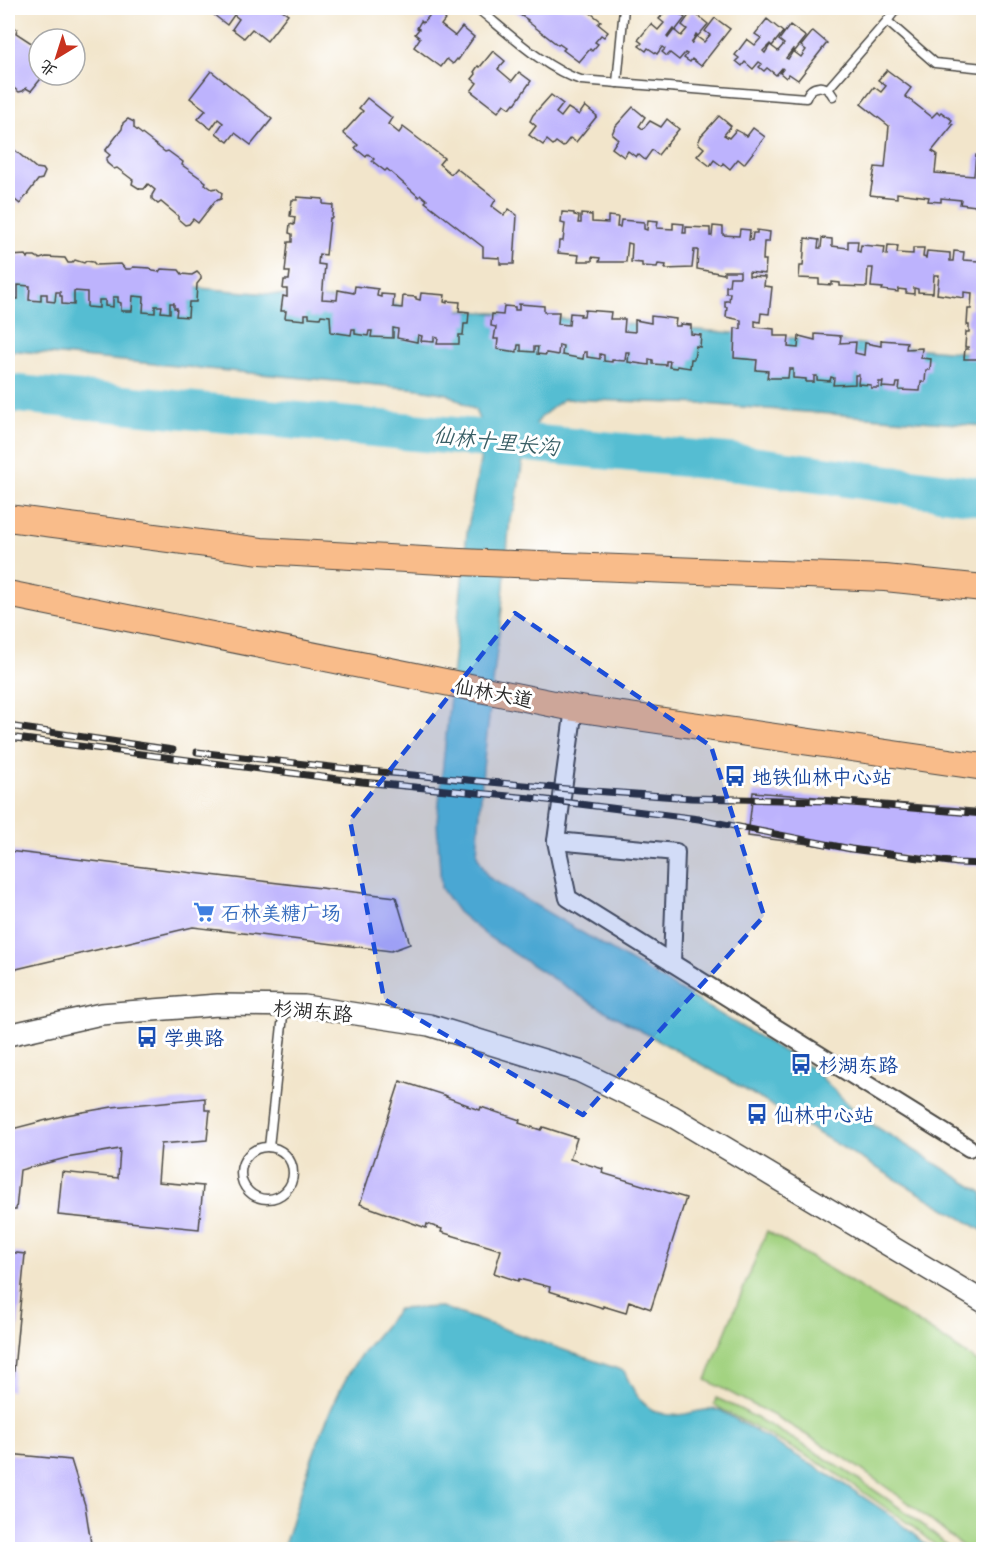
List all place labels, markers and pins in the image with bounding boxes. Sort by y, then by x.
place label: 地铁仙林中心站 [752,763,892,789]
bus stop icon: 地铁仙林中心站 [723,764,747,788]
place label: 石林美糖广场 [221,899,341,925]
supermarket icon: 石林美糖广场 [192,900,216,924]
place label: 学典路 [164,1024,225,1050]
bus stop icon: 学典路 [135,1025,159,1049]
place label: 杉湖东路 [818,1051,899,1077]
bus stop icon: 杉湖东路 [789,1052,813,1076]
place label: 仙林中心站 [774,1101,874,1127]
bus stop icon: 仙林中心站 [745,1102,769,1126]

